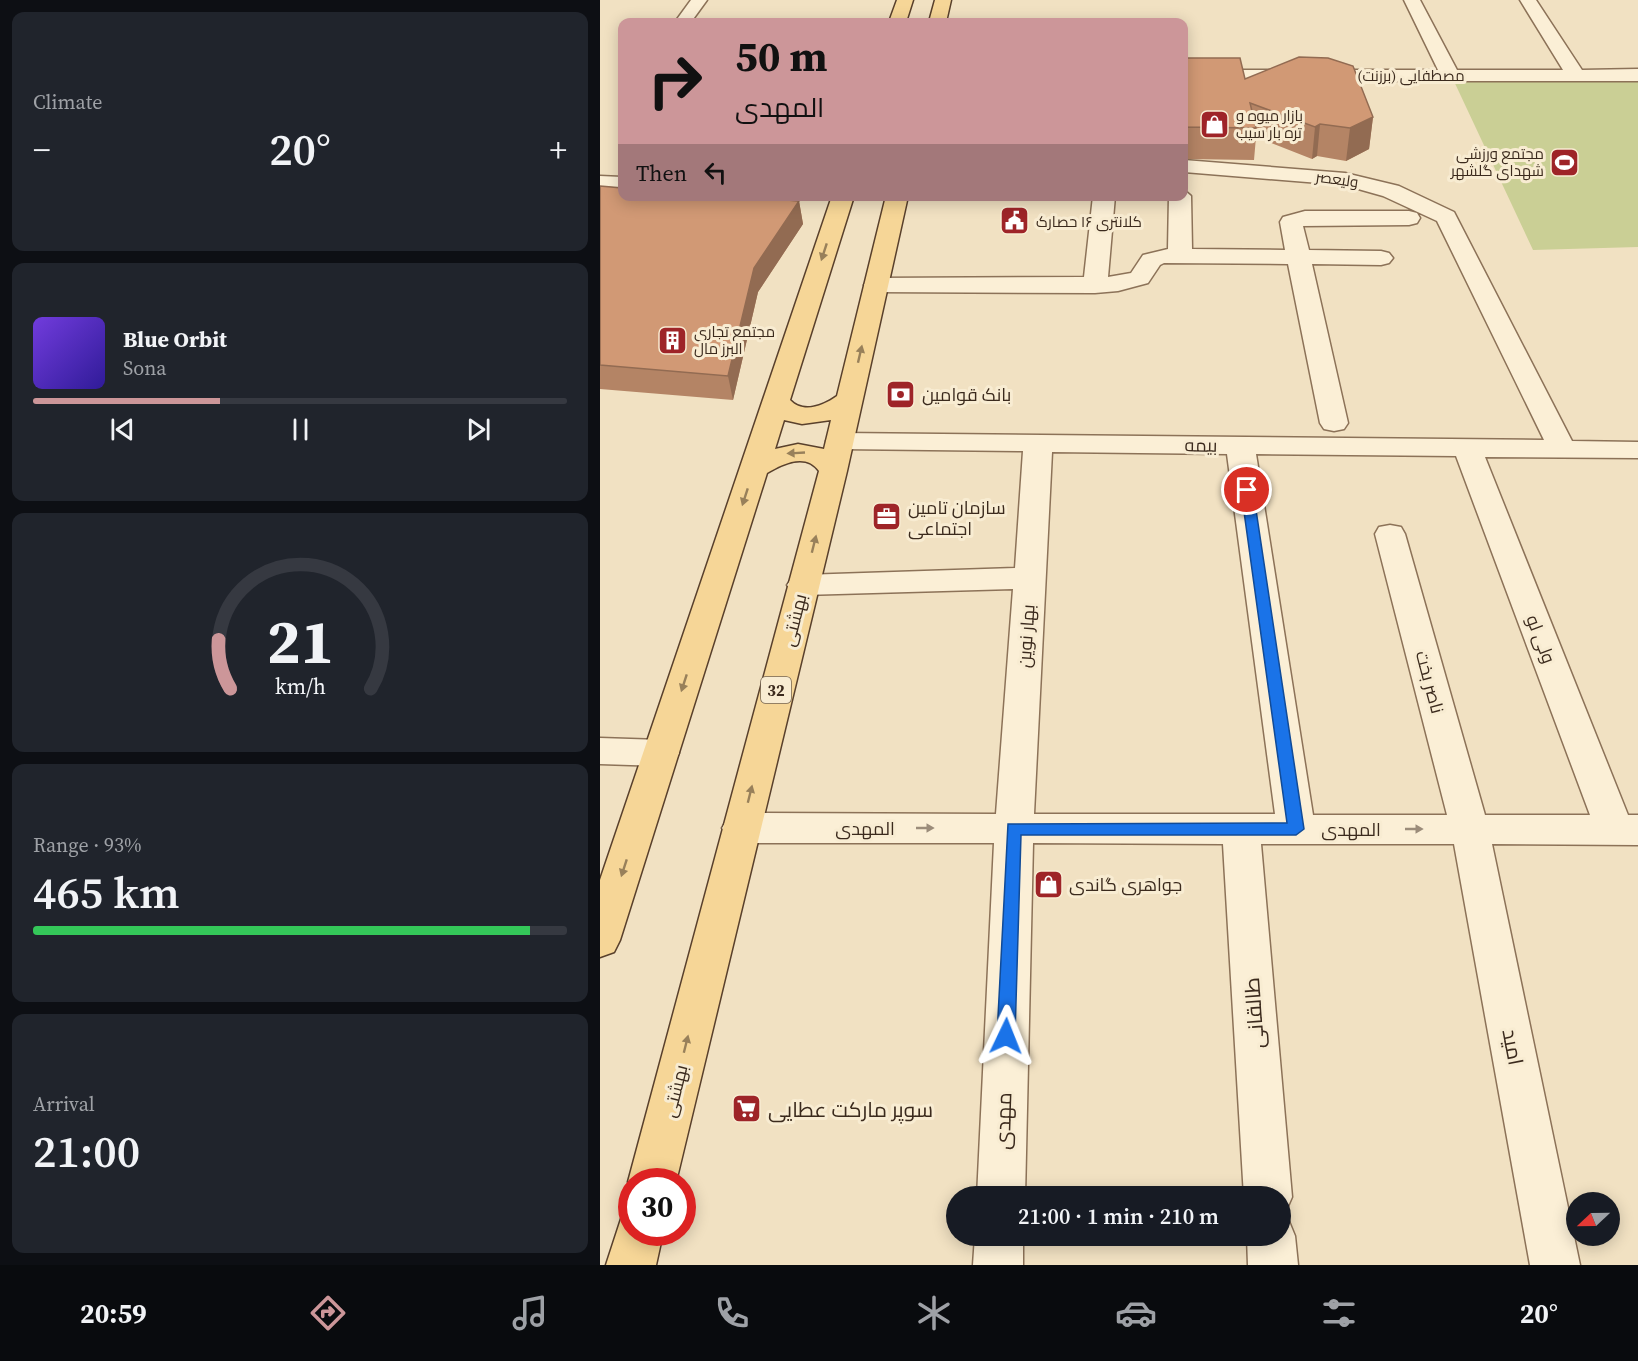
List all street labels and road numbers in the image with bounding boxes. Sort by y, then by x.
street label: مصطفایی (برزنت) [1357,65,1465,86]
street label: ولیعصر [1313,165,1360,192]
street label: بیمه [1184,432,1218,458]
street label: بهشتی [775,591,813,649]
street label: بهار نوین [1011,603,1041,669]
street label: ولی لو [1520,611,1562,667]
street label: ناصر بخت [1410,648,1450,716]
road number: 32 [761,677,791,703]
street label: المهدی [835,816,895,841]
street label: المهدی [1321,817,1381,842]
street label: طالقانی [1237,976,1271,1050]
street label: امید [1495,1026,1531,1068]
street label: بهشتی [656,1062,694,1120]
street label: مهدی [988,1092,1018,1150]

